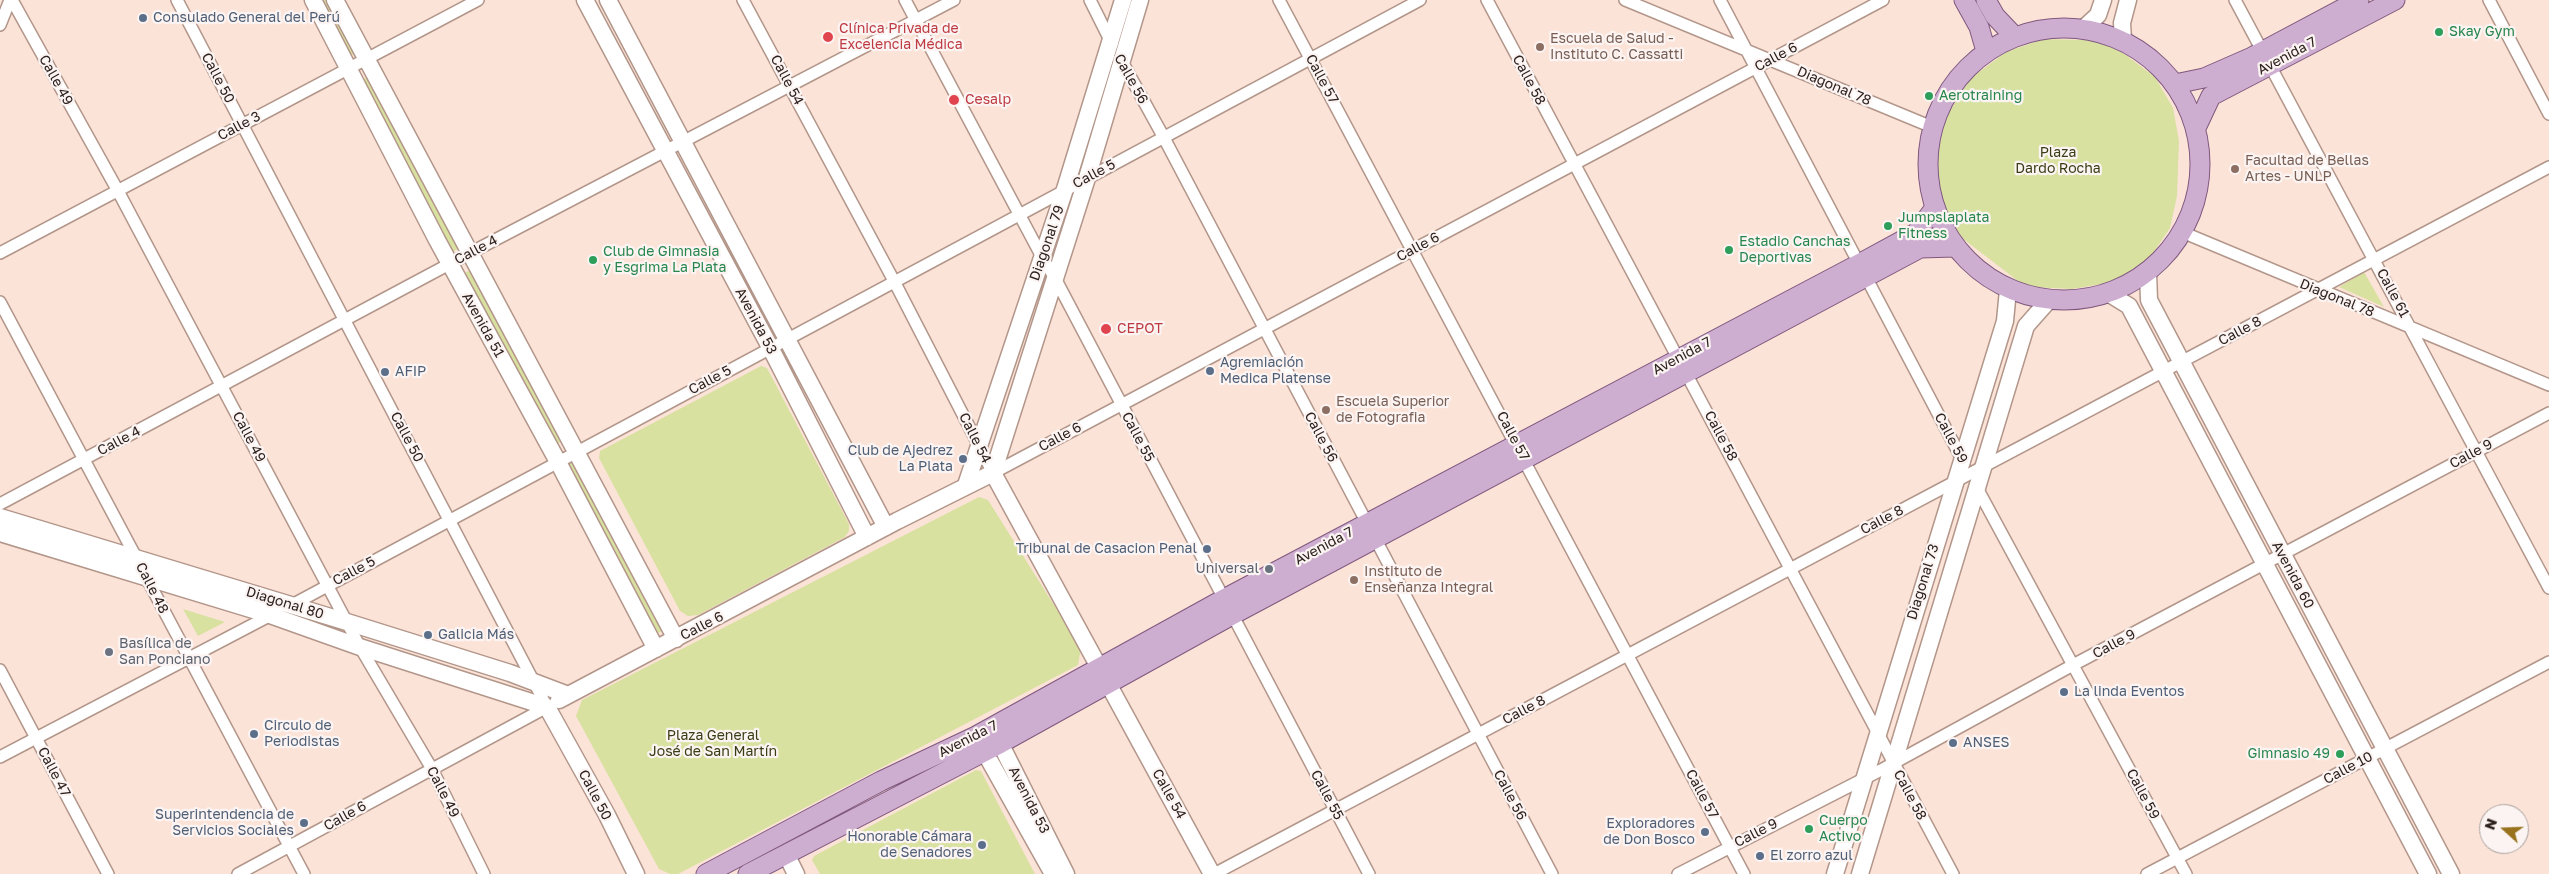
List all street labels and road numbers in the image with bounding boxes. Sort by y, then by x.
street label: Avenida 7 [2255,34,2319,78]
street label: Calle 6 [1752,39,1800,75]
street label: Calle 50 [198,50,238,106]
street label: Calle 56 [1110,51,1152,107]
street label: Calle 57 [1302,51,1342,107]
street label: Calle 49 [35,52,77,108]
street label: Calle 54 [767,52,807,108]
street label: Calle 58 [1509,52,1549,108]
street label: Diagonal 78 [1794,63,1874,109]
street label: Calle 3 [215,108,263,144]
street label: Calle 5 [1070,156,1118,192]
street label: Diagonal 79 [1026,203,1068,283]
street label: Calle 6 [1394,229,1442,265]
street label: Calle 4 [452,232,500,268]
street label: Calle 61 [2373,266,2413,320]
street label: Diagonal 78 [2297,275,2377,321]
street label: Avenida 53 [731,285,781,357]
street label: Avenida 51 [458,290,508,360]
street label: Calle 8 [2216,313,2264,349]
street label: Avenida 7 [1650,334,1714,378]
street label: Calle 5 [686,362,734,398]
street label: Calle 57 [1493,408,1533,464]
street label: Calle 58 [1701,408,1741,464]
street label: Calle 49 [229,409,269,465]
street label: Calle 50 [387,409,427,465]
street label: Calle 55 [1118,409,1158,465]
street label: Calle 56 [1301,409,1341,465]
street label: Calle 54 [955,410,995,466]
street label: Calle 59 [1931,410,1971,466]
street label: Calle 6 [1036,419,1084,455]
street label: Calle 4 [95,423,143,459]
street label: Calle 9 [2447,436,2495,472]
street label: Calle 8 [1858,502,1906,538]
street label: Avenida 7 [1292,524,1356,568]
street label: Avenida 60 [2268,538,2318,612]
street label: Diagonal 73 [1903,542,1943,622]
street label: Calle 5 [330,553,378,589]
street label: Calle 48 [132,560,172,616]
street label: Diagonal 80 [244,583,326,623]
street label: Calle 6 [678,608,726,644]
street label: Calle 9 [2090,626,2138,662]
street label: Calle 8 [1500,692,1548,728]
street label: Avenida 7 [936,717,1000,761]
street label: Calle 47 [34,744,74,800]
street label: Calle 10 [2321,748,2375,788]
street label: Calle 49 [423,764,463,820]
street label: Avenida 53 [1005,764,1053,836]
street label: Calle 54 [1148,766,1190,822]
street label: Calle 57 [1682,766,1722,822]
street label: Calle 59 [2123,766,2163,822]
street label: Calle 50 [575,767,615,823]
street label: Calle 55 [1307,767,1347,823]
street label: Calle 56 [1490,767,1530,823]
street label: Calle 58 [1890,767,1930,823]
street label: Calle 6 [321,797,369,835]
street label: Calle 9 [1732,815,1780,851]

